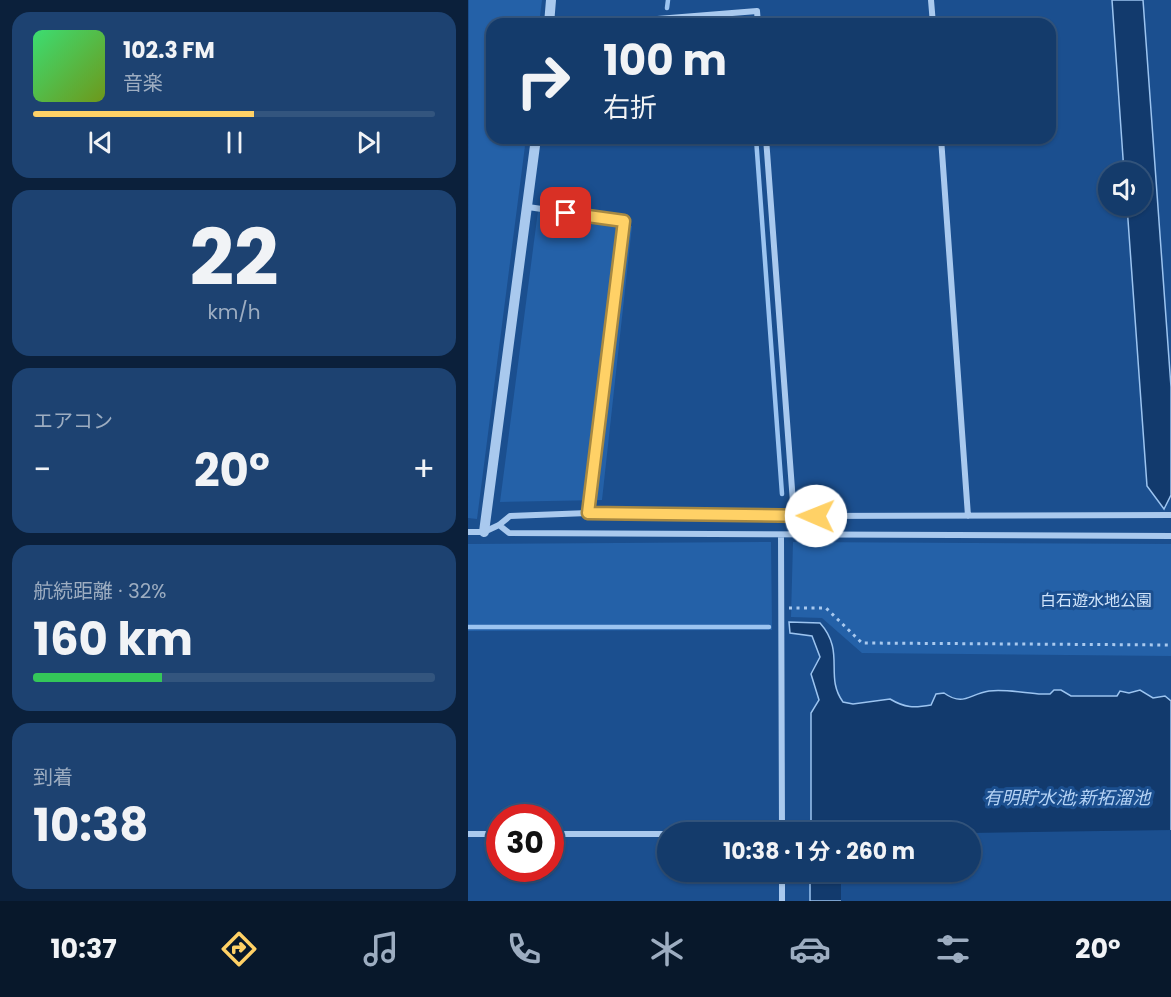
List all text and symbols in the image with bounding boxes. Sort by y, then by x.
text: 100 m [603,31,727,90]
text: 102.3 FM [123,35,215,66]
icon: right [504,42,582,120]
text: 音楽 [123,69,163,97]
text: 右折 [603,89,657,126]
icon: previous [84,126,117,159]
icon: pause [218,126,251,159]
icon: next [352,126,385,159]
map controls [1098,162,1152,216]
button: sound [1098,162,1152,216]
pin [540,187,591,238]
icon: arrive [549,196,582,229]
text: 22 [189,203,279,312]
text: km/h [207,298,261,326]
text: エアコン [33,407,113,435]
text: 20° [194,439,270,502]
text: − [33,446,51,493]
text: + [412,446,435,493]
position arrow [784,484,848,548]
text: 航続距離 · 32% [33,577,166,605]
park label: 白石遊水地公園 [1040,589,1152,612]
text: 160 km [33,608,193,671]
text: 到着 [33,763,73,791]
water label: 有明貯水池;新拓溜池 [984,785,1152,810]
text: 10:38 [33,794,148,857]
speed limit sign: 30 [486,804,564,882]
text: 10:38 · 1 分 · 260 m [723,836,915,867]
icon: directions [218,928,260,970]
icon: music [360,928,402,970]
icon: phone [503,928,545,970]
icon: climate [646,928,688,970]
icon: car [789,928,831,970]
icon: filters [932,928,974,970]
text: 10:37 [50,930,117,967]
text: 20° [1075,930,1121,967]

